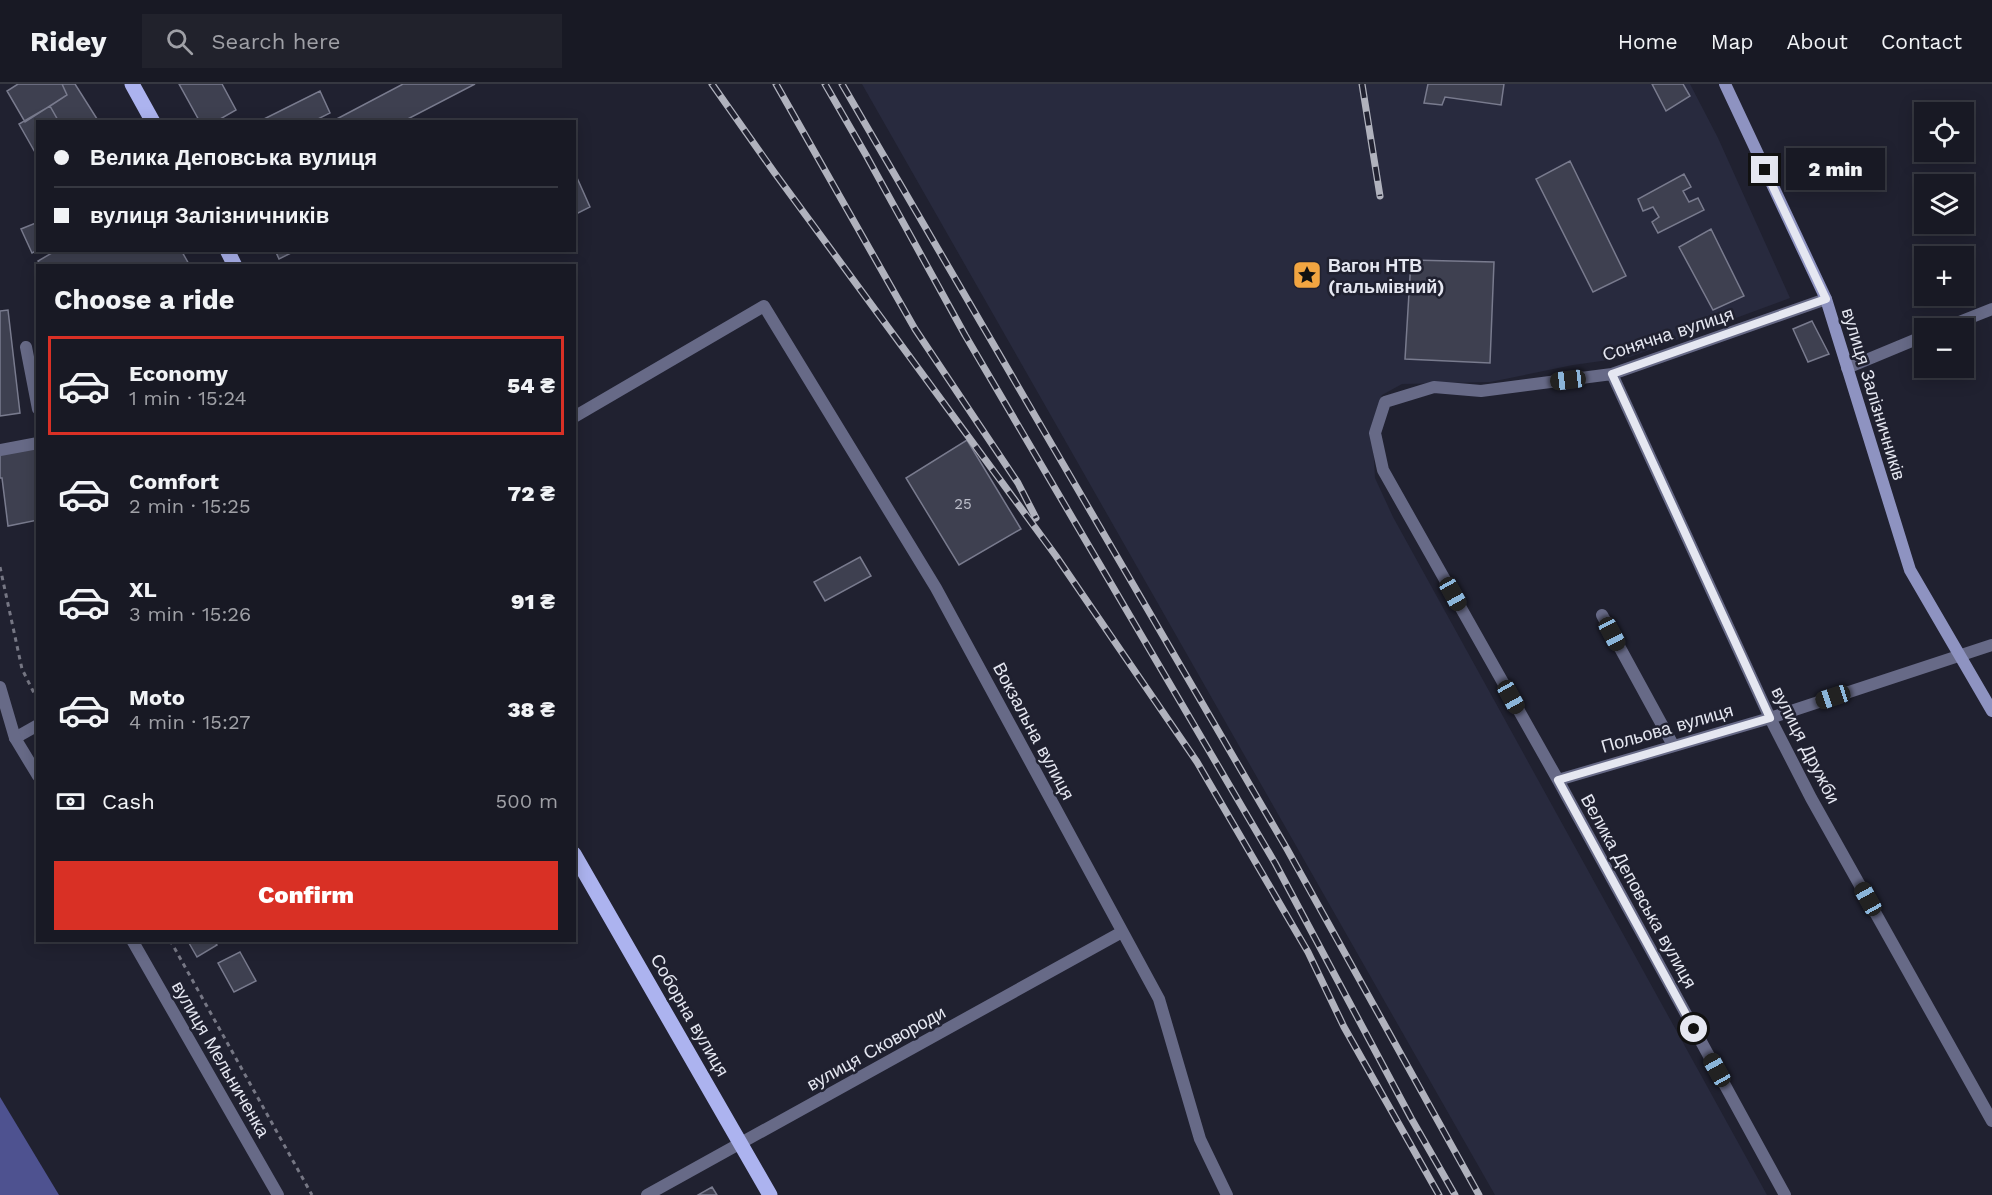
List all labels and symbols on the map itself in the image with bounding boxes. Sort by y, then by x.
callout: 2 min [1786,149,1885,191]
route end [1751,156,1778,183]
place label: Вагон НТВ (гальмівний) [1328,255,1444,297]
place icon: Вагон НТВ (гальмівний) [1291,259,1323,291]
street label: Сонячна вулиця [1600,303,1736,365]
street label: вулиця Залізничників [1838,305,1910,483]
car [1549,369,1587,391]
house number: 25 [954,495,972,513]
car [1436,574,1470,614]
car [1596,614,1628,654]
street label: Вокзальна вулиця [989,659,1079,803]
car [1494,677,1528,717]
street label: вулиця Дружби [1768,683,1844,807]
car [1813,683,1853,711]
street label: Польова вулиця [1599,699,1735,757]
street label: Велика Деповська вулиця [1577,790,1701,992]
car [1851,879,1885,919]
street label: Соборна вулиця [646,950,734,1080]
street label: вулиця Мельниченка [168,977,275,1142]
street label: вулиця Сковороди [803,1001,949,1095]
route start [1680,1015,1707,1042]
car [1700,1050,1734,1090]

